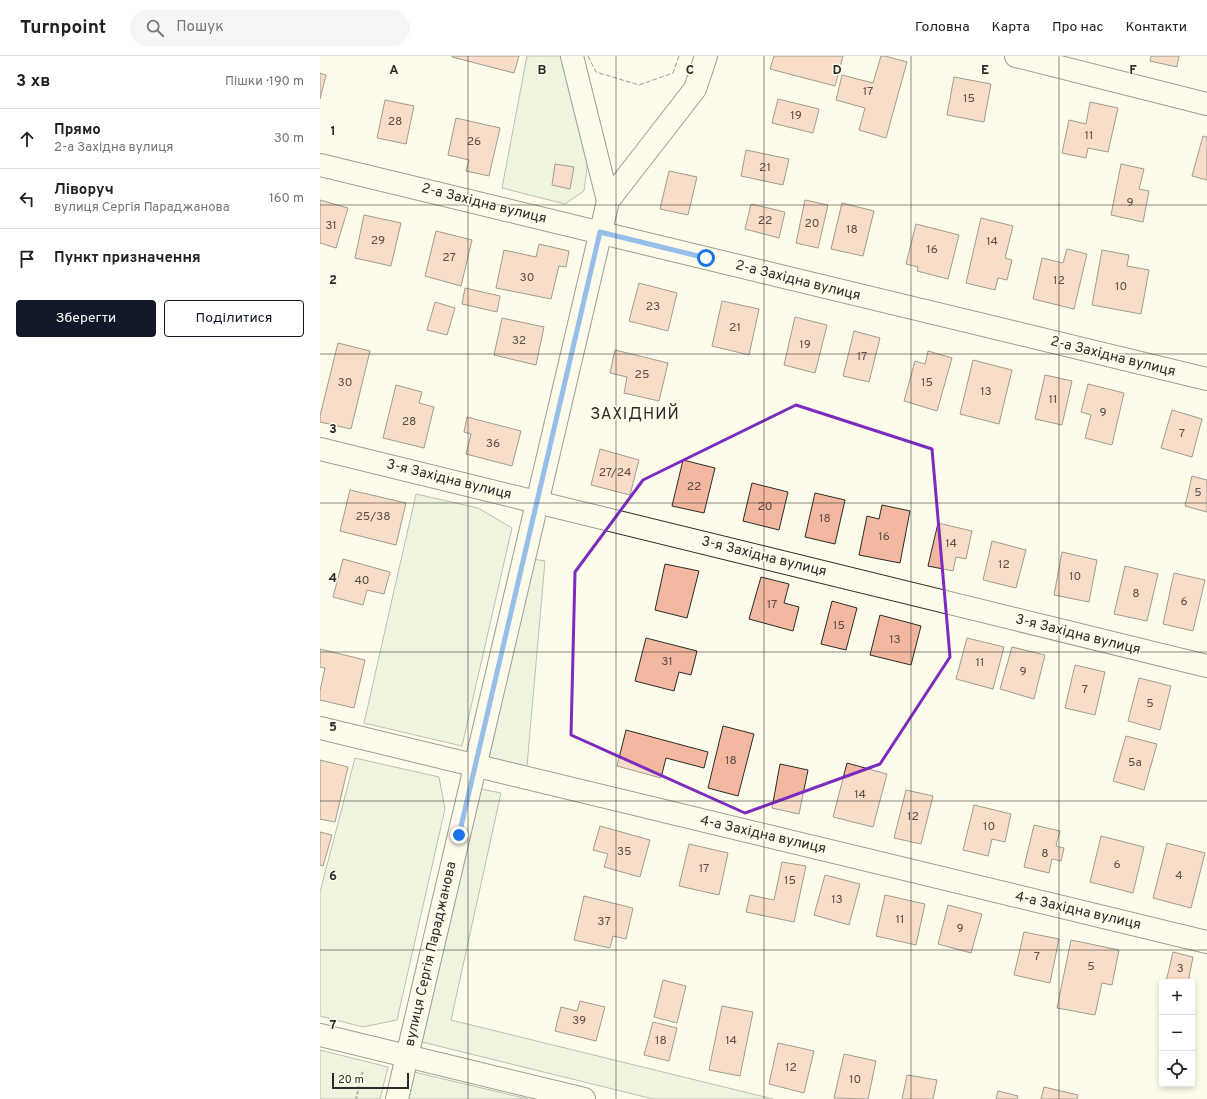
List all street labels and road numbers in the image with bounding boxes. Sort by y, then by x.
street label: 2-а Західна вулиця [420,180,548,228]
street label: 2-а Західна вулиця [734,257,862,305]
street label: 2-а Західна вулиця [1049,333,1177,381]
street label: 3-я Західна вулиця [385,456,513,504]
street label: 3-я Західна вулиця [700,533,828,581]
street label: 3-я Західна вулиця [1014,611,1142,659]
street label: 4-а Західна вулиця [698,812,828,858]
street label: вулиця Сергія Параджанова [401,860,461,1048]
street label: 4-а Західна вулиця [1013,888,1143,934]

